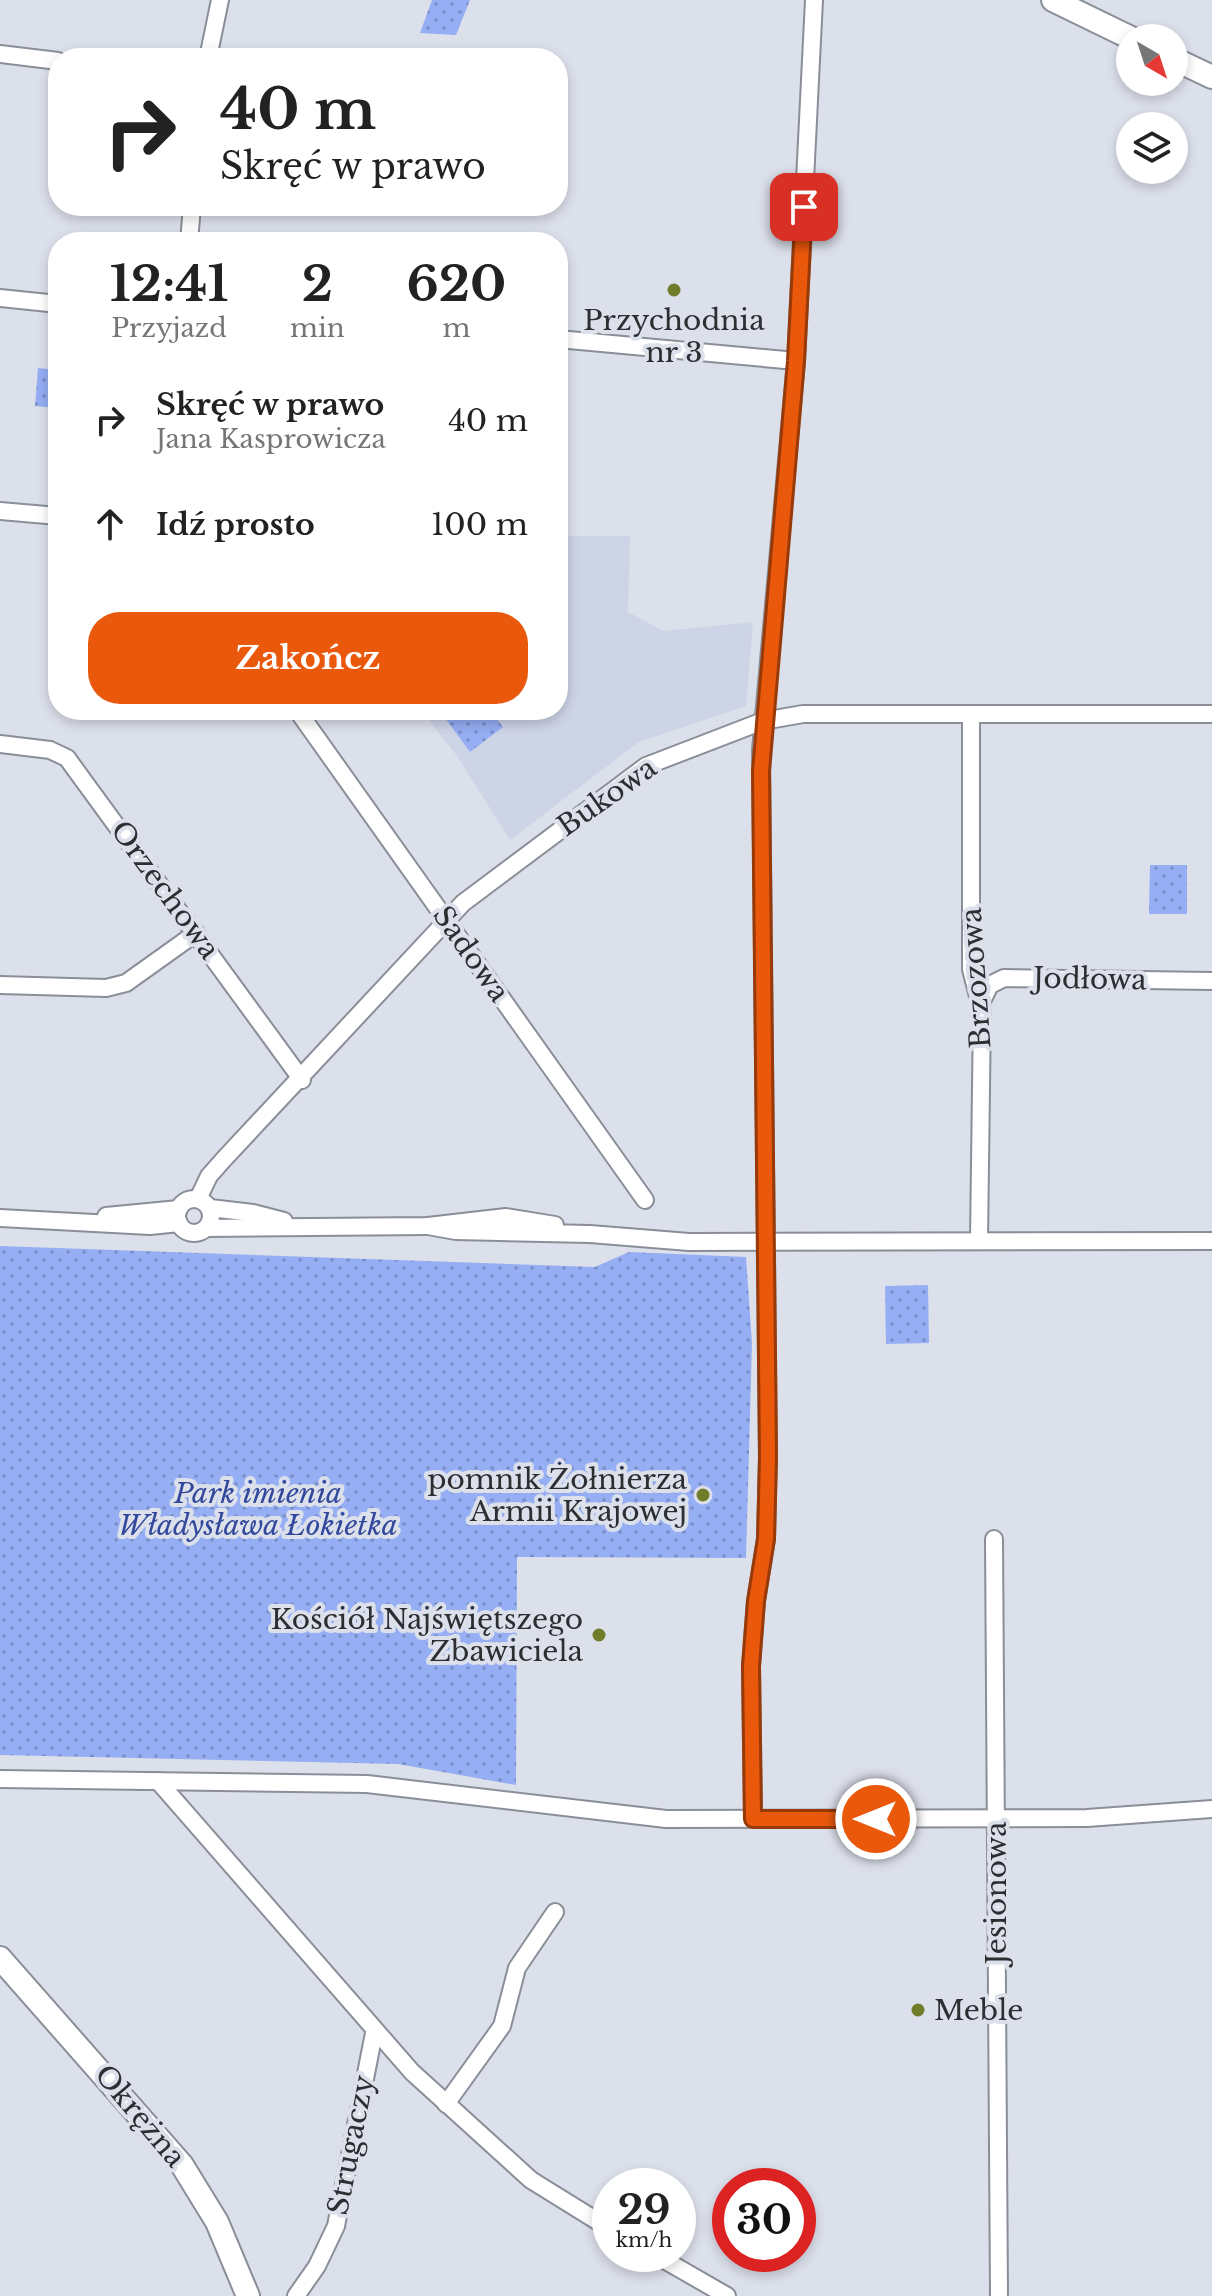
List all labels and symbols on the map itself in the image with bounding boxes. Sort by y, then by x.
north arrow [1116,24,1188,96]
pin [770,173,838,241]
marker: Przychodnia nr 3 [665,281,683,299]
place label: Przychodnia nr 3 [583,303,765,370]
street label: Bukowa [551,750,664,844]
street label: Orzechowa [103,814,227,966]
street label: Sadowa [425,899,517,1009]
street label: Brzozowa [954,906,998,1050]
street label: Jodłowa [1029,960,1148,997]
place label: pomnik Żołnierza Armii Krajowej [428,1462,687,1529]
park label: Park imienia Władysława Łokietka [118,1476,398,1543]
marker: pomnik Żołnierza Armii Krajowej [694,1486,712,1504]
place label: Kościół Najświętszego Zbawiciela [271,1602,583,1669]
marker: Kościół Najświętszego Zbawiciela [590,1626,608,1644]
position arrow [834,1777,918,1861]
street label: Jesionowa [979,1821,1014,1969]
place label: Meble [934,1993,1023,2028]
marker: Meble [909,2001,927,2019]
street label: Okrężna [87,2058,193,2175]
street label: Strugaczy [320,2072,382,2218]
speed limit sign: 30 [712,2168,816,2272]

